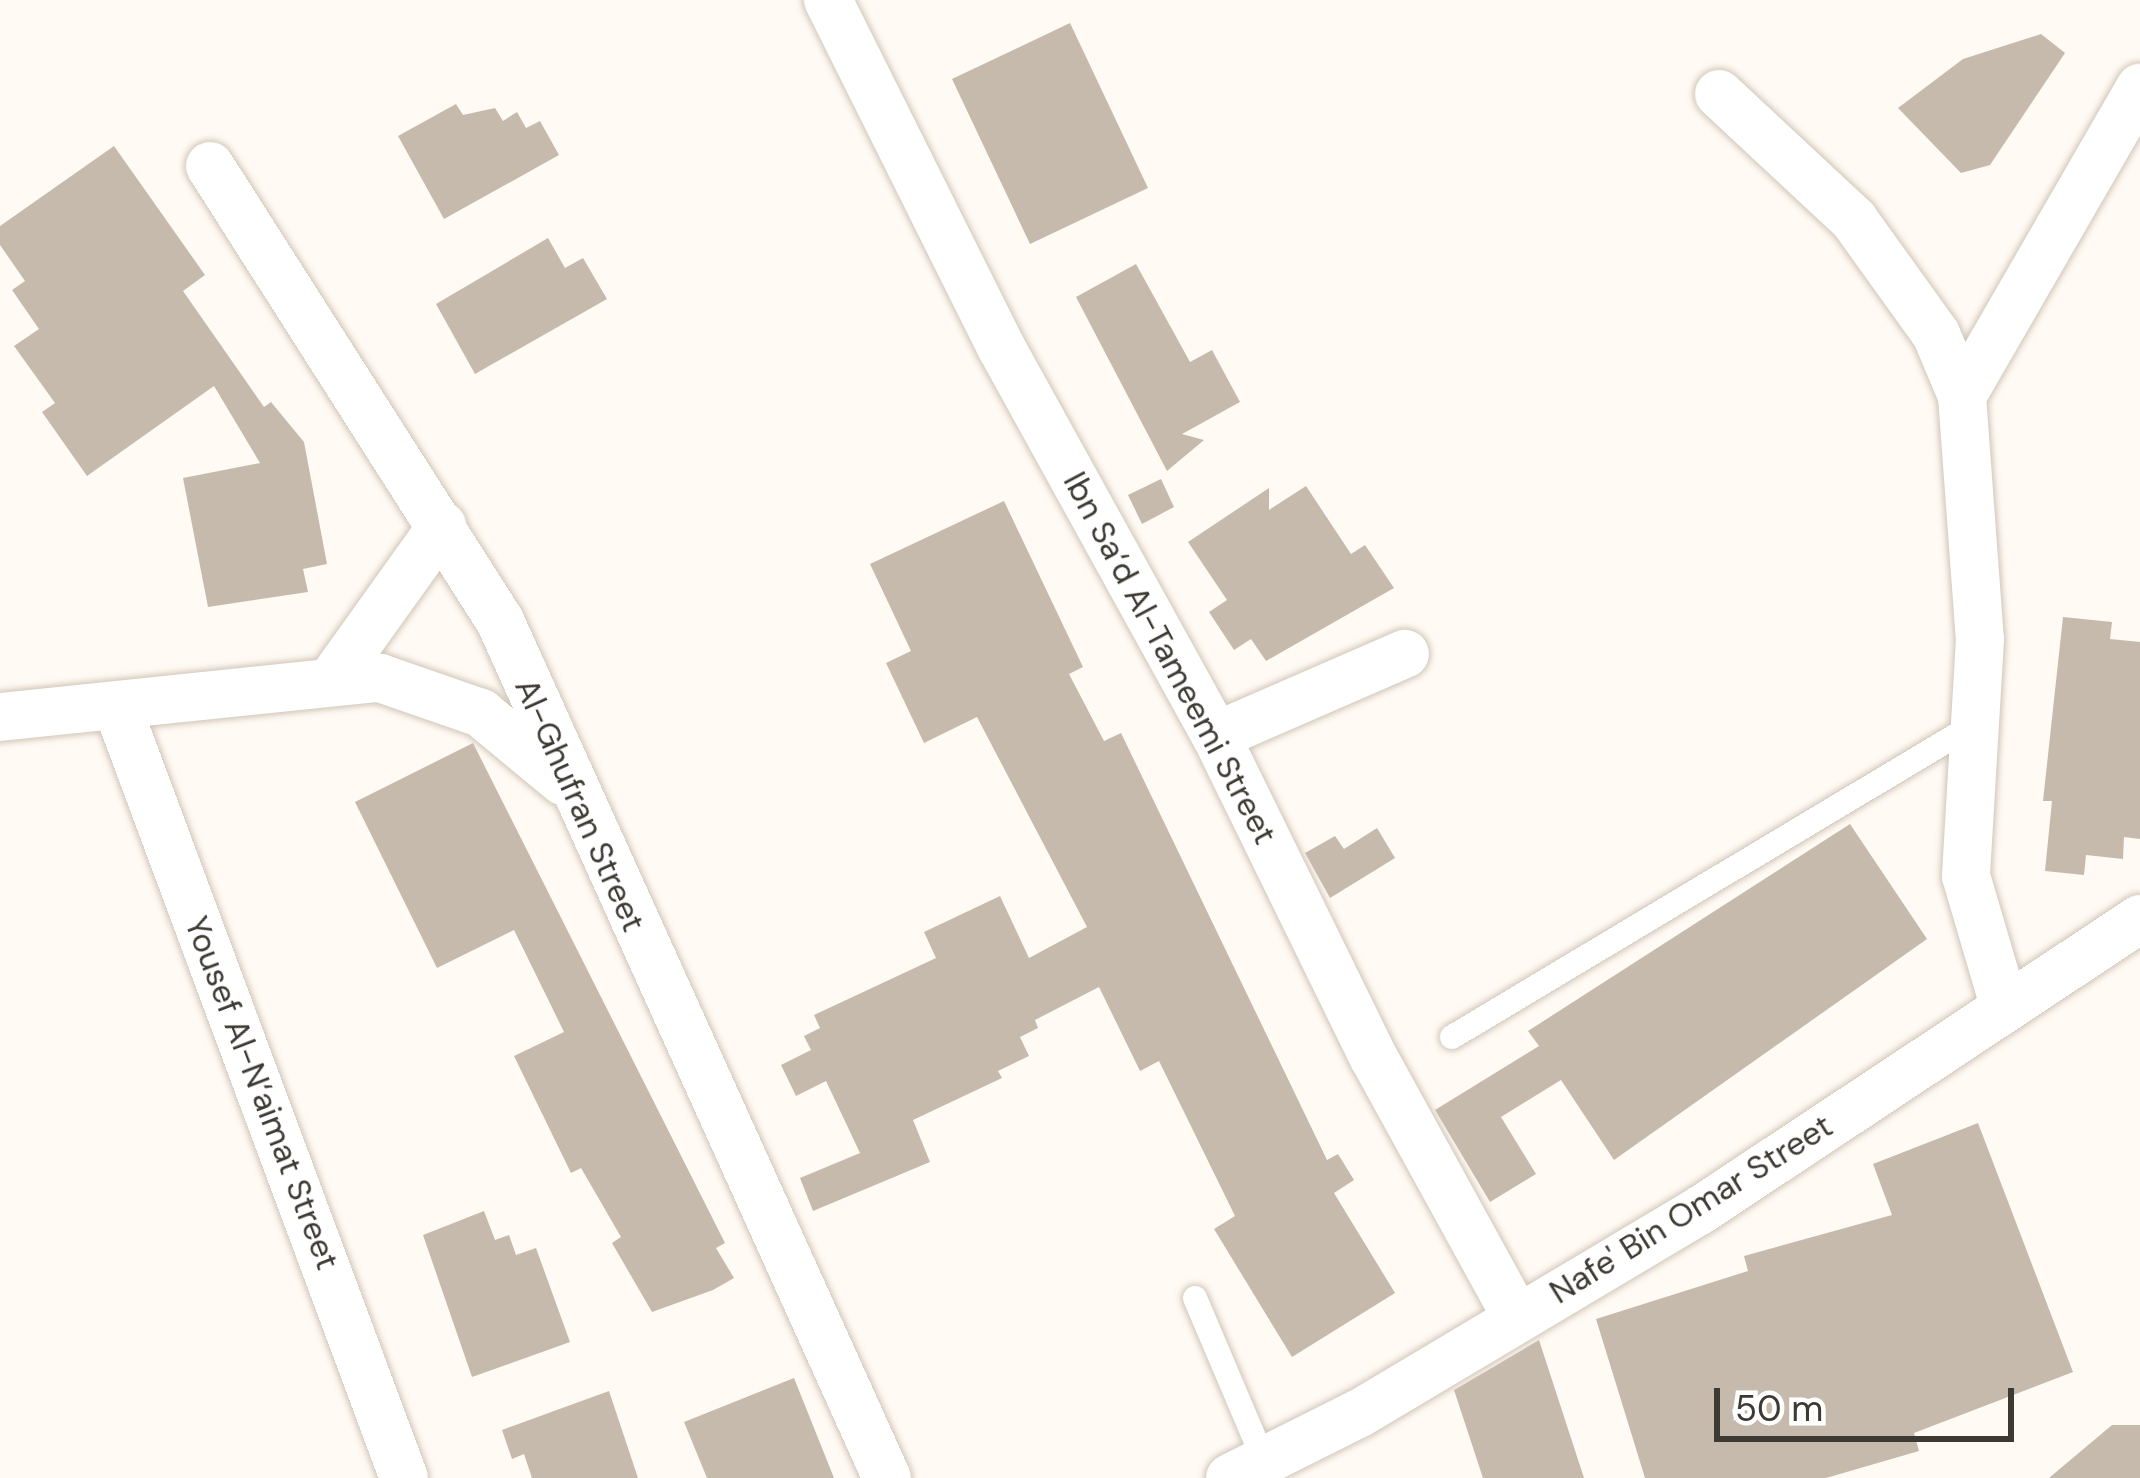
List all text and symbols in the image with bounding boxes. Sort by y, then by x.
street label: Ibn Sa‘d Al-Tameemi Street [1055,465,1285,851]
street label: Al-Ghufran Street [506,672,654,938]
street label: Yousef Al-N‘aimat Street [176,911,348,1275]
street label: Nafe' Bin Omar Street [1542,1106,1840,1312]
scale bar [1720,1364,2020,1438]
text: 50 m [1735,1385,1823,1432]

